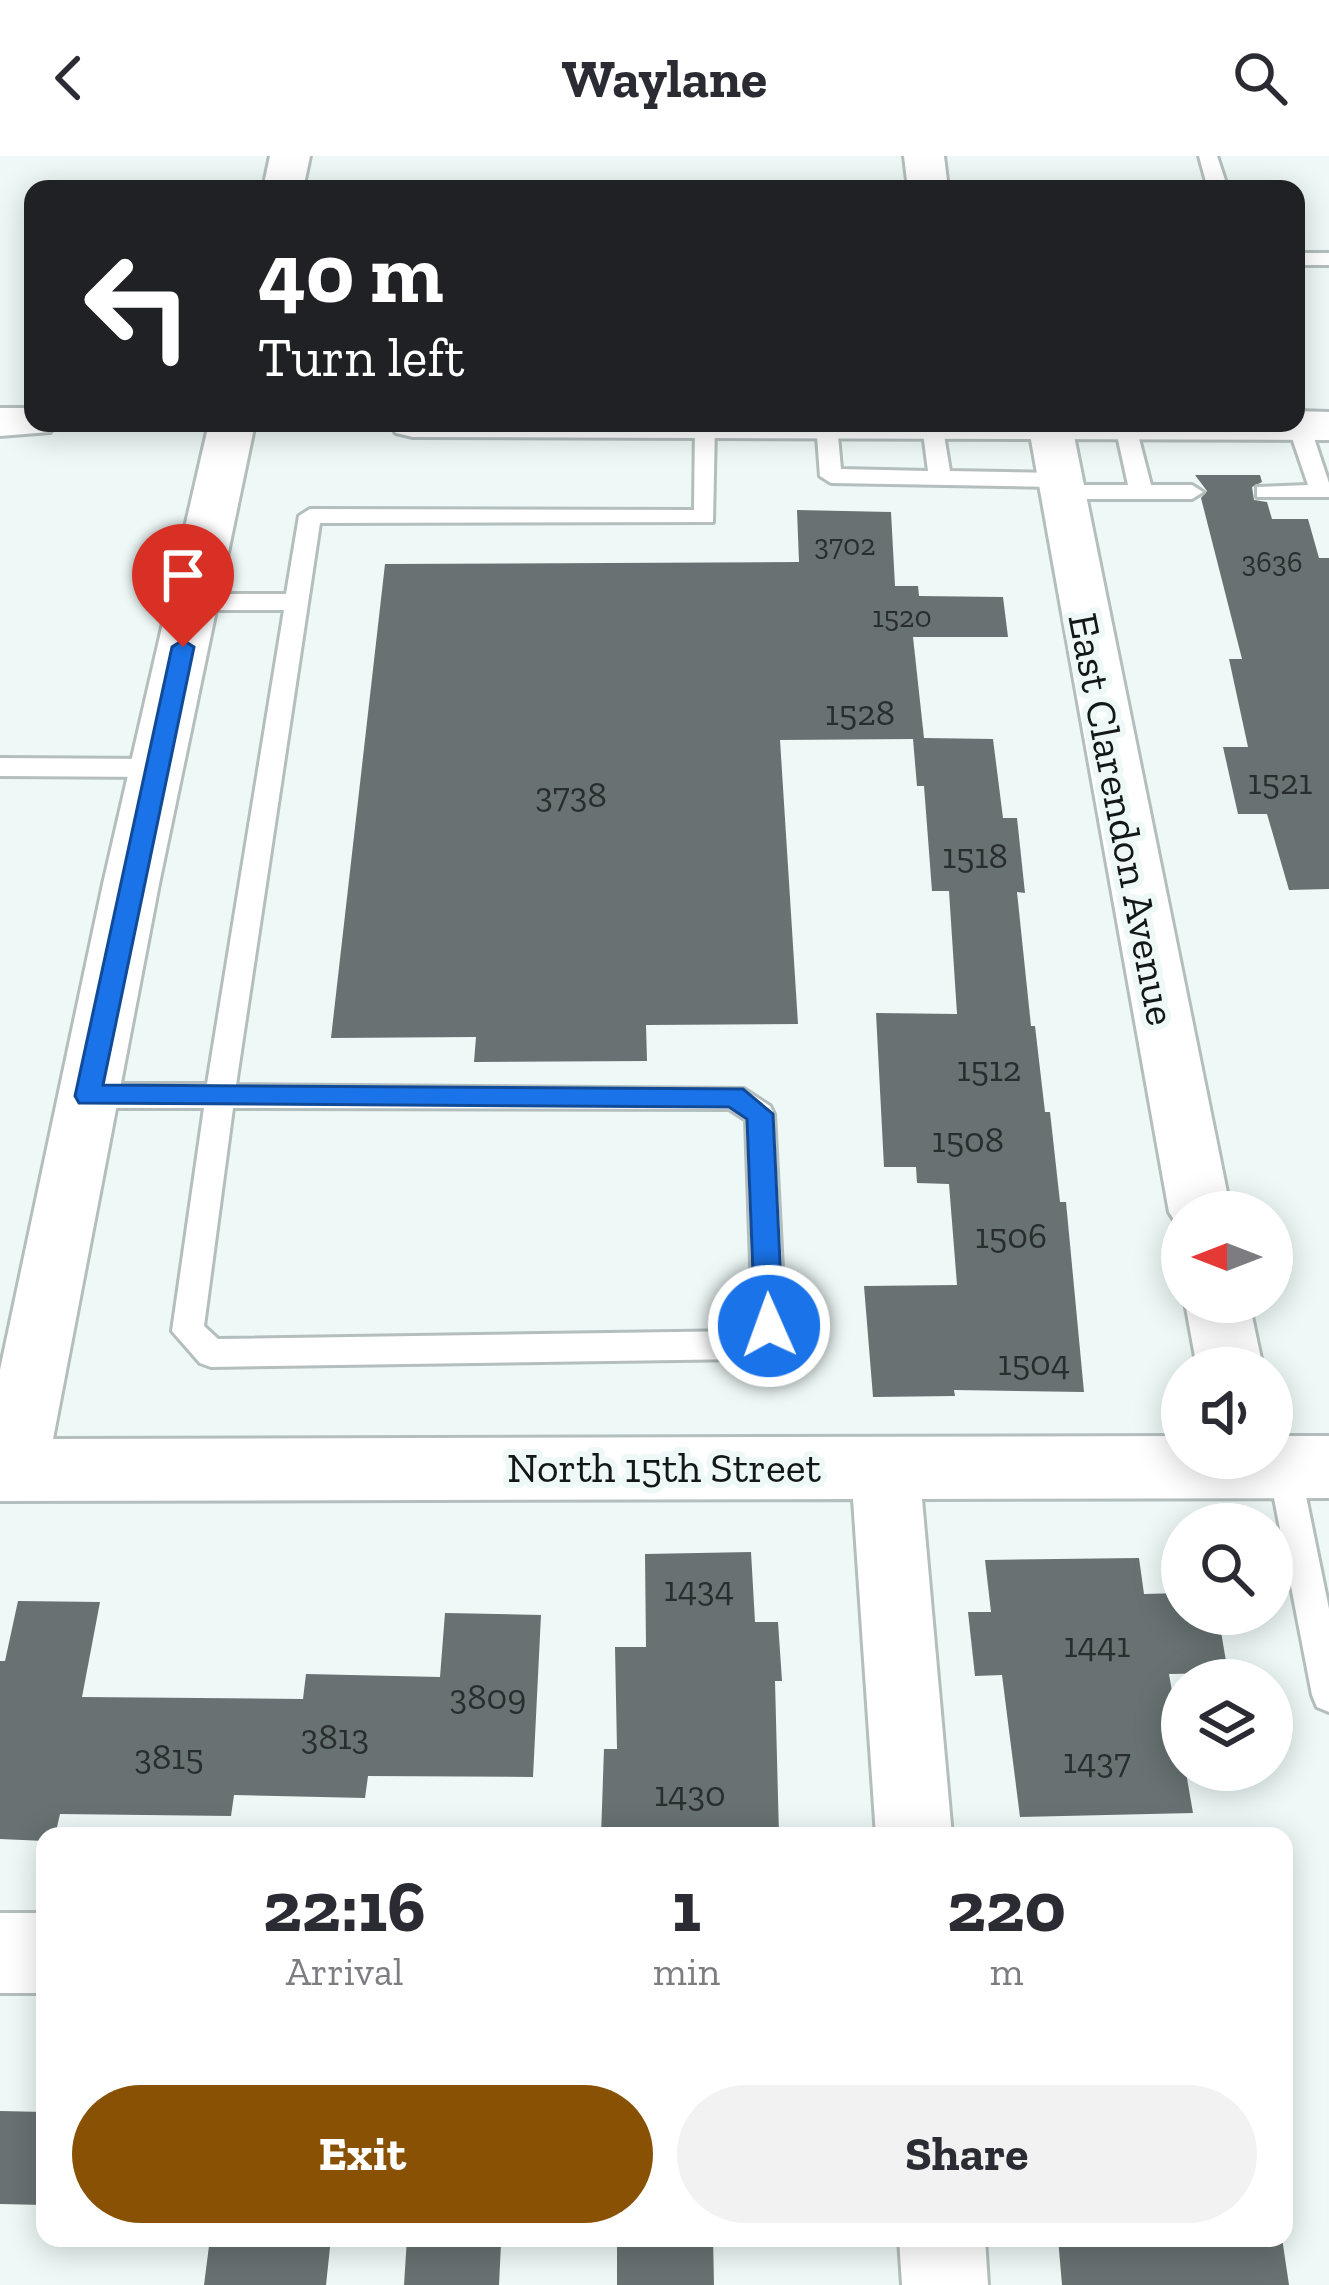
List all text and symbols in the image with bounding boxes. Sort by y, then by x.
icon: back [36,45,102,111]
icon: search [1227,45,1293,111]
text: Waylane [562,46,767,111]
text: 40 m [258,223,444,324]
icon: left [60,228,216,384]
text: Turn left [258,325,465,390]
pin [132,524,234,647]
house number: 3702 [814,527,876,563]
icon: arrive [150,542,216,608]
house number: 3636 [1241,544,1303,580]
house number: 1520 [872,599,932,635]
street label: East Clarendon Avenue [1058,609,1187,1029]
house number: 1528 [825,691,895,734]
house number: 1521 [1248,760,1312,803]
house number: 3738 [535,773,607,816]
house number: 1518 [942,834,1008,877]
house number: 1512 [957,1047,1021,1090]
house number: 1508 [932,1118,1004,1161]
north arrow [1161,1191,1293,1323]
map controls [1161,1191,1293,1791]
house number: 1506 [975,1214,1047,1257]
position arrow [706,1263,832,1389]
house number: 1504 [998,1341,1070,1384]
button: sound [1161,1347,1293,1479]
street label: North 15th Street [507,1442,821,1493]
button: search [1161,1503,1293,1635]
house number: 1434 [664,1567,734,1610]
house number: 1441 [1064,1623,1130,1666]
button: layers [1161,1659,1293,1791]
house number: 3809 [450,1675,526,1718]
house number: 3813 [301,1715,369,1758]
house number: 3815 [134,1735,204,1778]
house number: 1437 [1063,1739,1131,1782]
house number: 1430 [654,1772,726,1815]
text: 22:16 [263,1863,426,1949]
text: 1 [672,1863,701,1949]
text: 220 [947,1863,1066,1949]
text: Arrival [286,1948,403,1995]
text: min [653,1948,720,1995]
text: m [990,1948,1023,1995]
button: Exit [72,2085,653,2223]
button: Share [677,2085,1257,2223]

